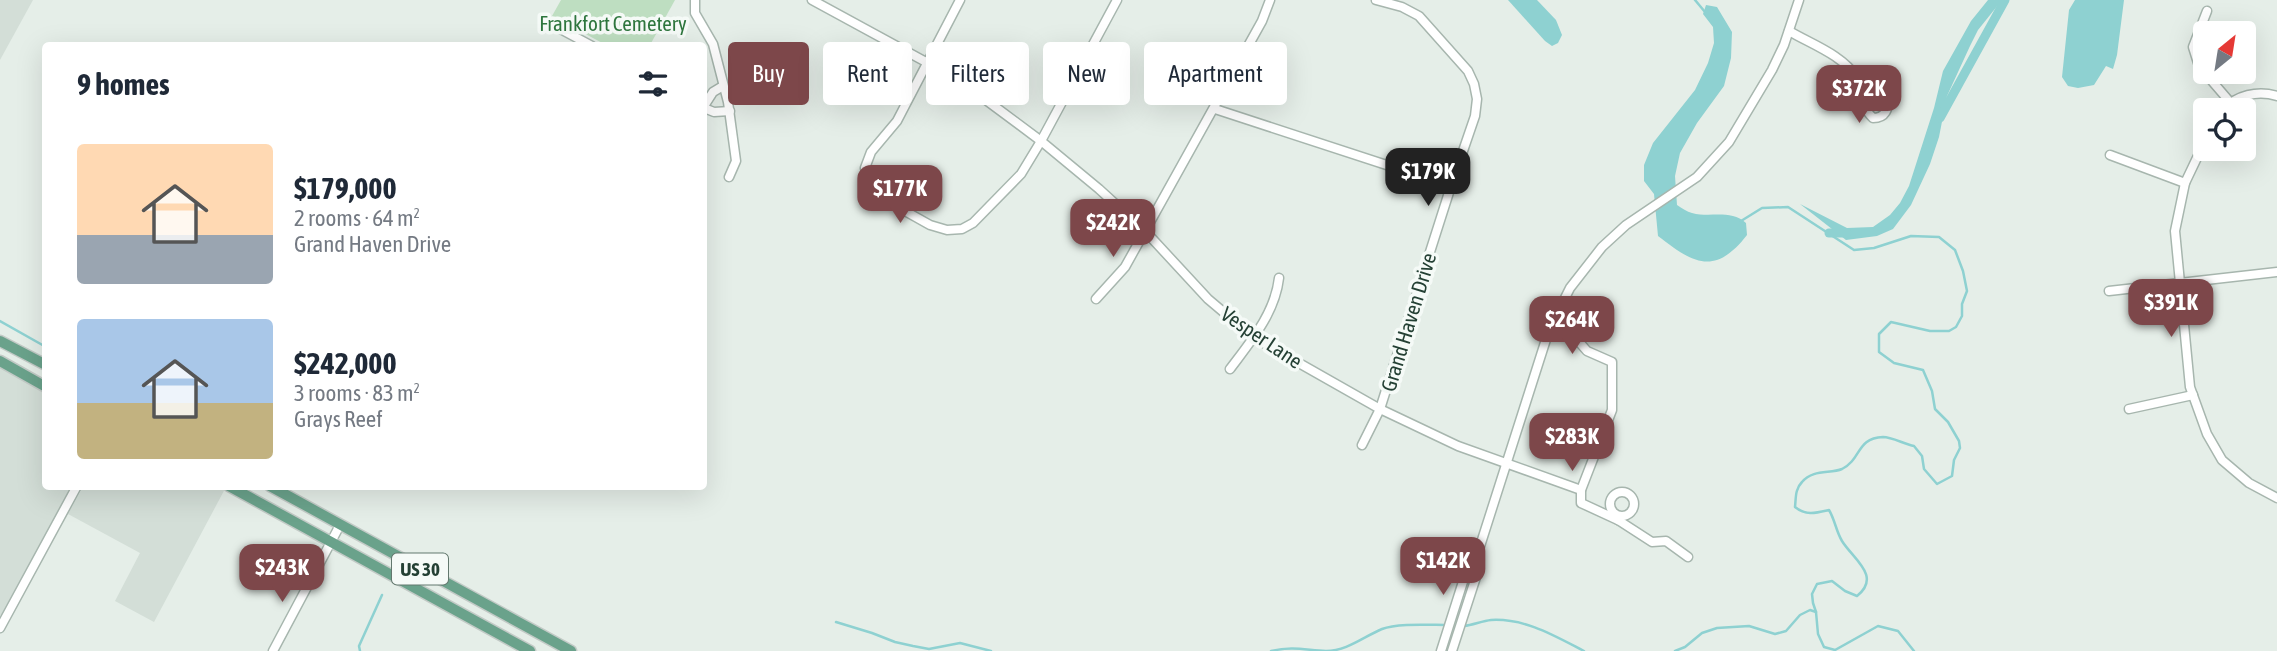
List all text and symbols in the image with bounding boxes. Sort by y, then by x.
park label: Frankfort Cemetery [539,11,687,35]
north arrow [2193,21,2256,84]
map controls [2193,21,2256,161]
chip: Buy [728,42,809,105]
chip: Rent [823,42,912,105]
chip: Filters [926,42,1029,105]
chip: New [1043,42,1130,105]
chip: Apartment [1144,42,1287,105]
icon: filters [634,65,672,103]
pin: $372K [1810,66,1908,125]
text: 9 homes [77,67,170,101]
text: $372K [1832,75,1886,101]
button: locate [2193,98,2256,161]
pin: $179K [1379,148,1477,208]
text: $179K [1401,158,1455,184]
pin: $177K [851,166,949,225]
text: $179,000 [294,171,397,205]
icon: home [133,172,217,256]
text: $177K [873,175,927,201]
pin: $242K [1064,200,1162,259]
text: 2 rooms · 64 m² [294,205,420,231]
text: $242K [1086,209,1140,235]
text: Grand Haven Drive [294,231,451,257]
street label: Grand Haven Drive [1376,250,1440,394]
pin: $391K [2122,280,2220,339]
text: $391K [2144,289,2198,315]
pin: $264K [1523,296,1621,356]
street label: Vesper Lane [1217,301,1307,373]
text: $264K [1545,306,1599,332]
text: $242,000 [294,346,397,380]
icon: home [133,347,217,431]
text: 3 rooms · 83 m² [294,380,420,406]
text: Grays Reef [294,406,383,432]
pin: $283K [1523,414,1621,473]
text: $283K [1545,423,1599,449]
pin: $142K [1394,538,1492,597]
pin: $243K [233,544,331,604]
text: $142K [1416,547,1470,573]
text: $243K [255,554,309,580]
road number: US 30 [392,554,448,584]

